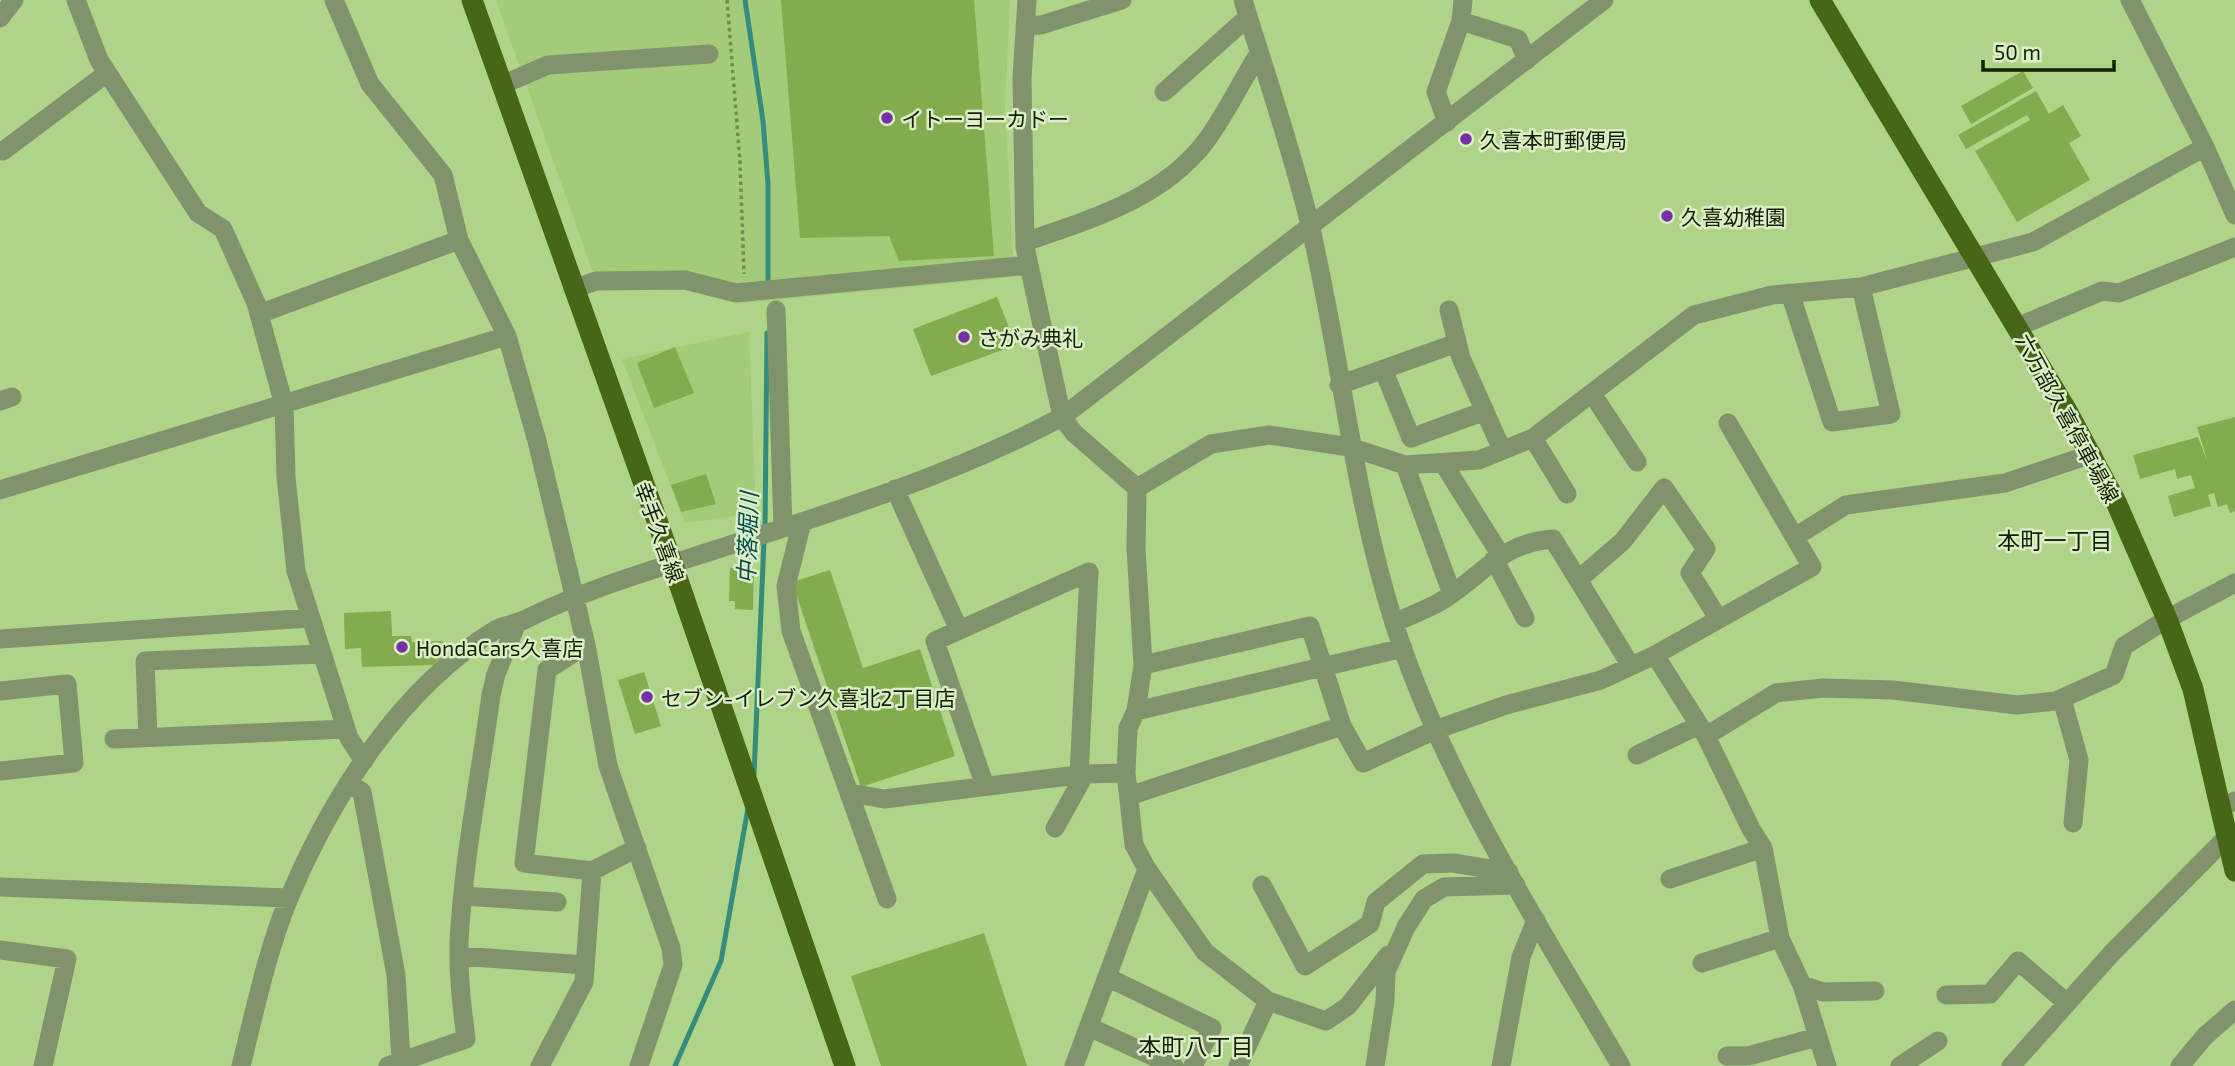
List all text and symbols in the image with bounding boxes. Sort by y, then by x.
scale bar [1983,28,2114,72]
text: 50 m [1994,39,2041,64]
place label: イトーヨーカドー [901,106,1069,131]
marker: イトーヨーカドー [879,110,895,126]
place label: 久喜本町郵便局 [1480,127,1627,152]
marker: 久喜本町郵便局 [1458,131,1474,147]
place label: 久喜幼稚園 [1681,204,1786,229]
marker: 久喜幼稚園 [1659,208,1675,224]
place label: さがみ典礼 [978,325,1083,350]
marker: さがみ典礼 [956,329,972,345]
street label: 六万部久喜停車場線 [2011,329,2125,507]
street label: 幸手久喜線 [630,478,690,586]
water label: 中落堀川 [731,489,763,584]
district label: 本町一丁目 [1998,526,2113,554]
place label: HondaCars久喜店 [416,635,583,660]
marker: HondaCars久喜店 [394,639,410,655]
place label: セブン-イレブン久喜北2丁目店 [661,685,955,710]
marker: セブン-イレブン久喜北2丁目店 [639,689,655,705]
district label: 本町八丁目 [1139,1032,1254,1060]

